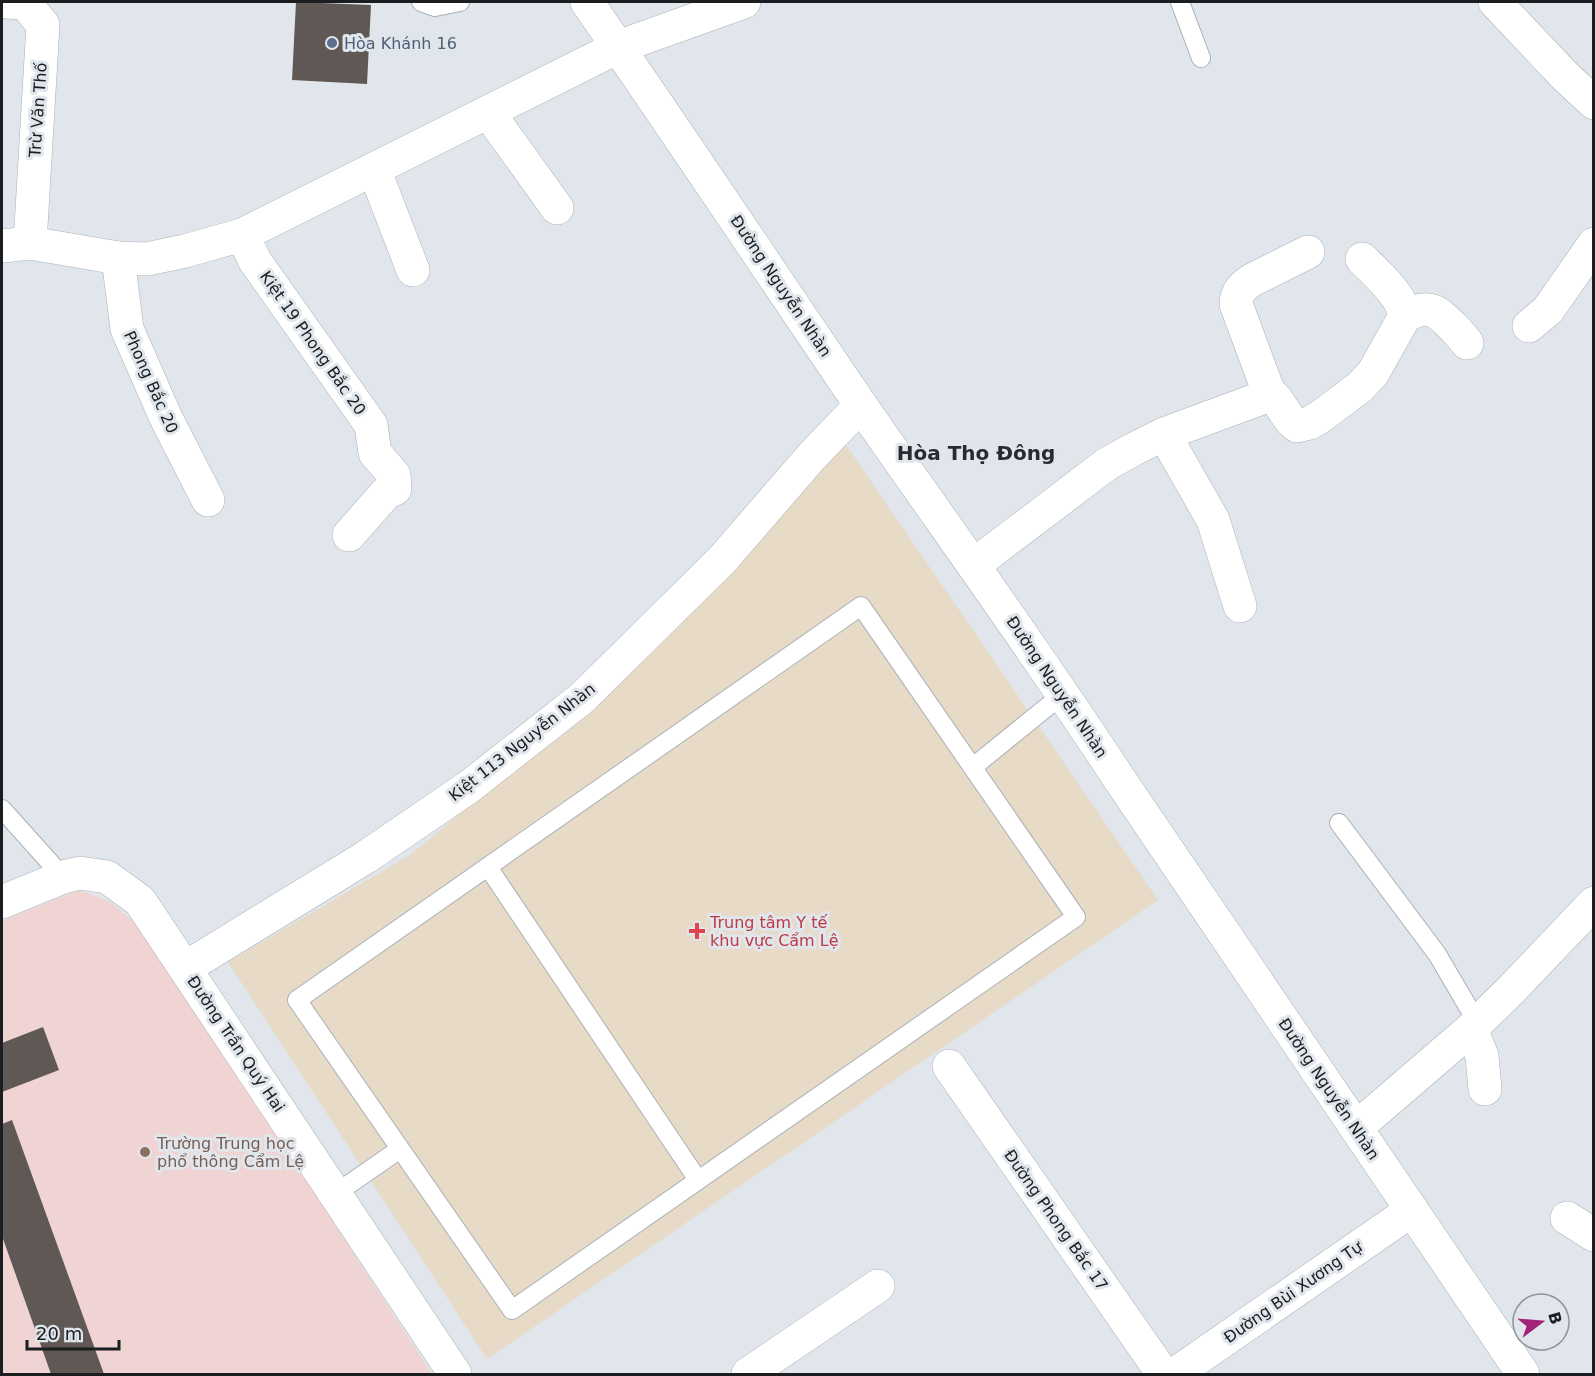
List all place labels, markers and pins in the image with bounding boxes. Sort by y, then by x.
place label: Hòa Khánh 16 [344,34,457,53]
marker: Hòa Khánh 16 [325,36,339,50]
place label: Trung tâm Y tế khu vực Cẩm Lệ [709,913,839,950]
marker: Trung tâm Y tế khu vực Cẩm Lệ [688,922,706,940]
place label: Trường Trung học phổ thông Cẩm Lệ [156,1134,304,1171]
marker: Trường Trung học phổ thông Cẩm Lệ [138,1145,152,1159]

